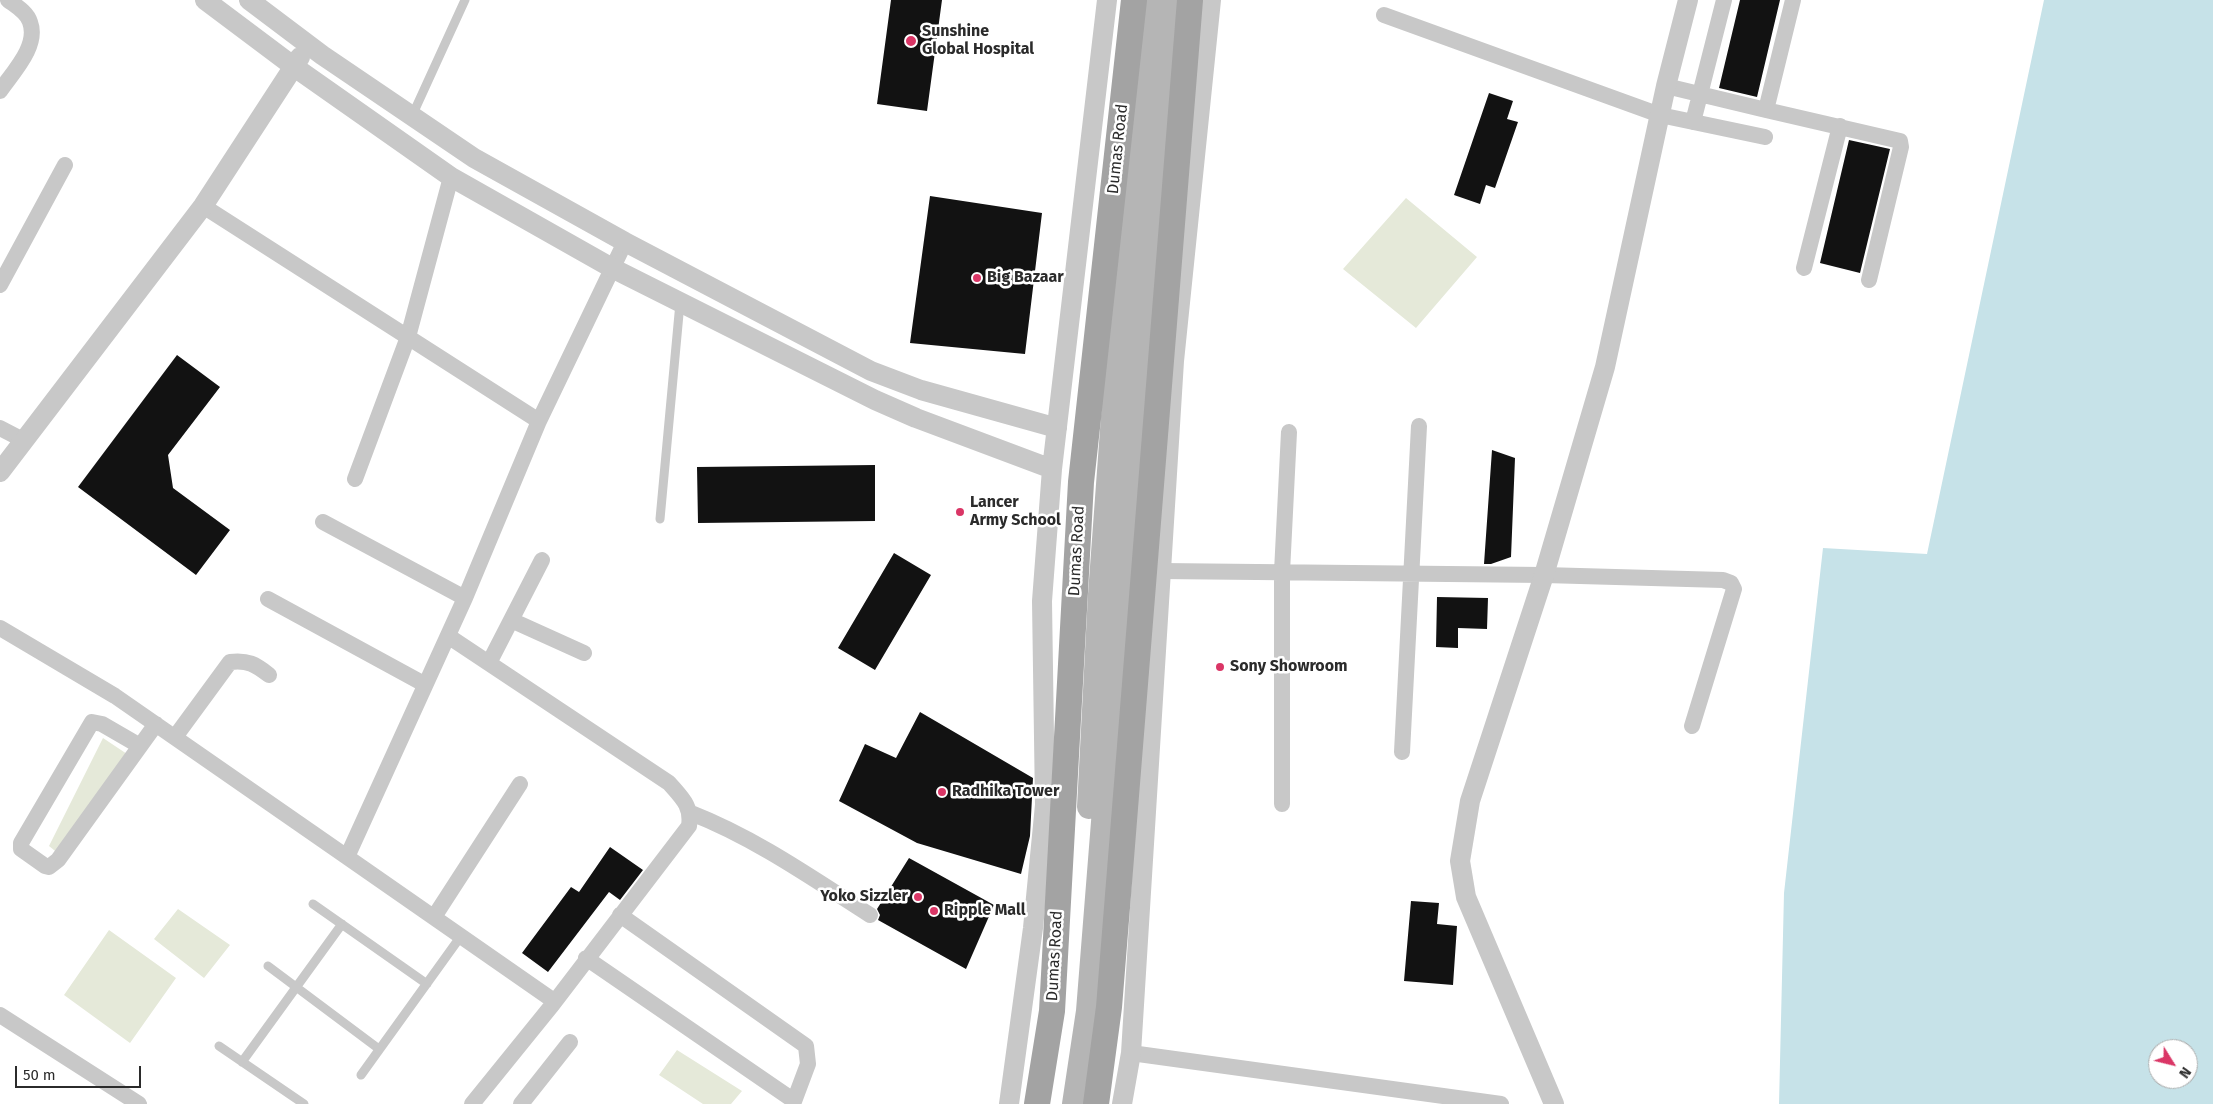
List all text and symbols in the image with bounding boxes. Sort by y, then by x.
place label: Sunshine Global Hospital [922,22,1034,60]
marker: Sunshine Global Hospital [904,34,918,48]
street label: Dumas Road [1104,103,1132,195]
place label: Big Bazaar [987,268,1064,288]
marker: Big Bazaar [971,272,983,284]
place label: Lancer Army School [970,493,1061,531]
street label: Dumas Road [1065,505,1089,597]
marker: Lancer Army School [954,506,966,518]
place label: Sony Showroom [1230,657,1348,677]
marker: Sony Showroom [1214,661,1226,673]
place label: Radhika Tower [952,782,1059,802]
marker: Radhika Tower [936,786,948,798]
place label: Yoko Sizzler [820,887,908,907]
marker: Yoko Sizzler [912,891,924,903]
place label: Ripple Mall [944,901,1025,921]
marker: Ripple Mall [928,905,940,917]
street label: Dumas Road [1043,910,1067,1002]
north arrow [2148,1039,2198,1089]
scale bar [18,1056,144,1088]
text: N [2175,1064,2194,1081]
text: 50 m [23,1066,56,1084]

